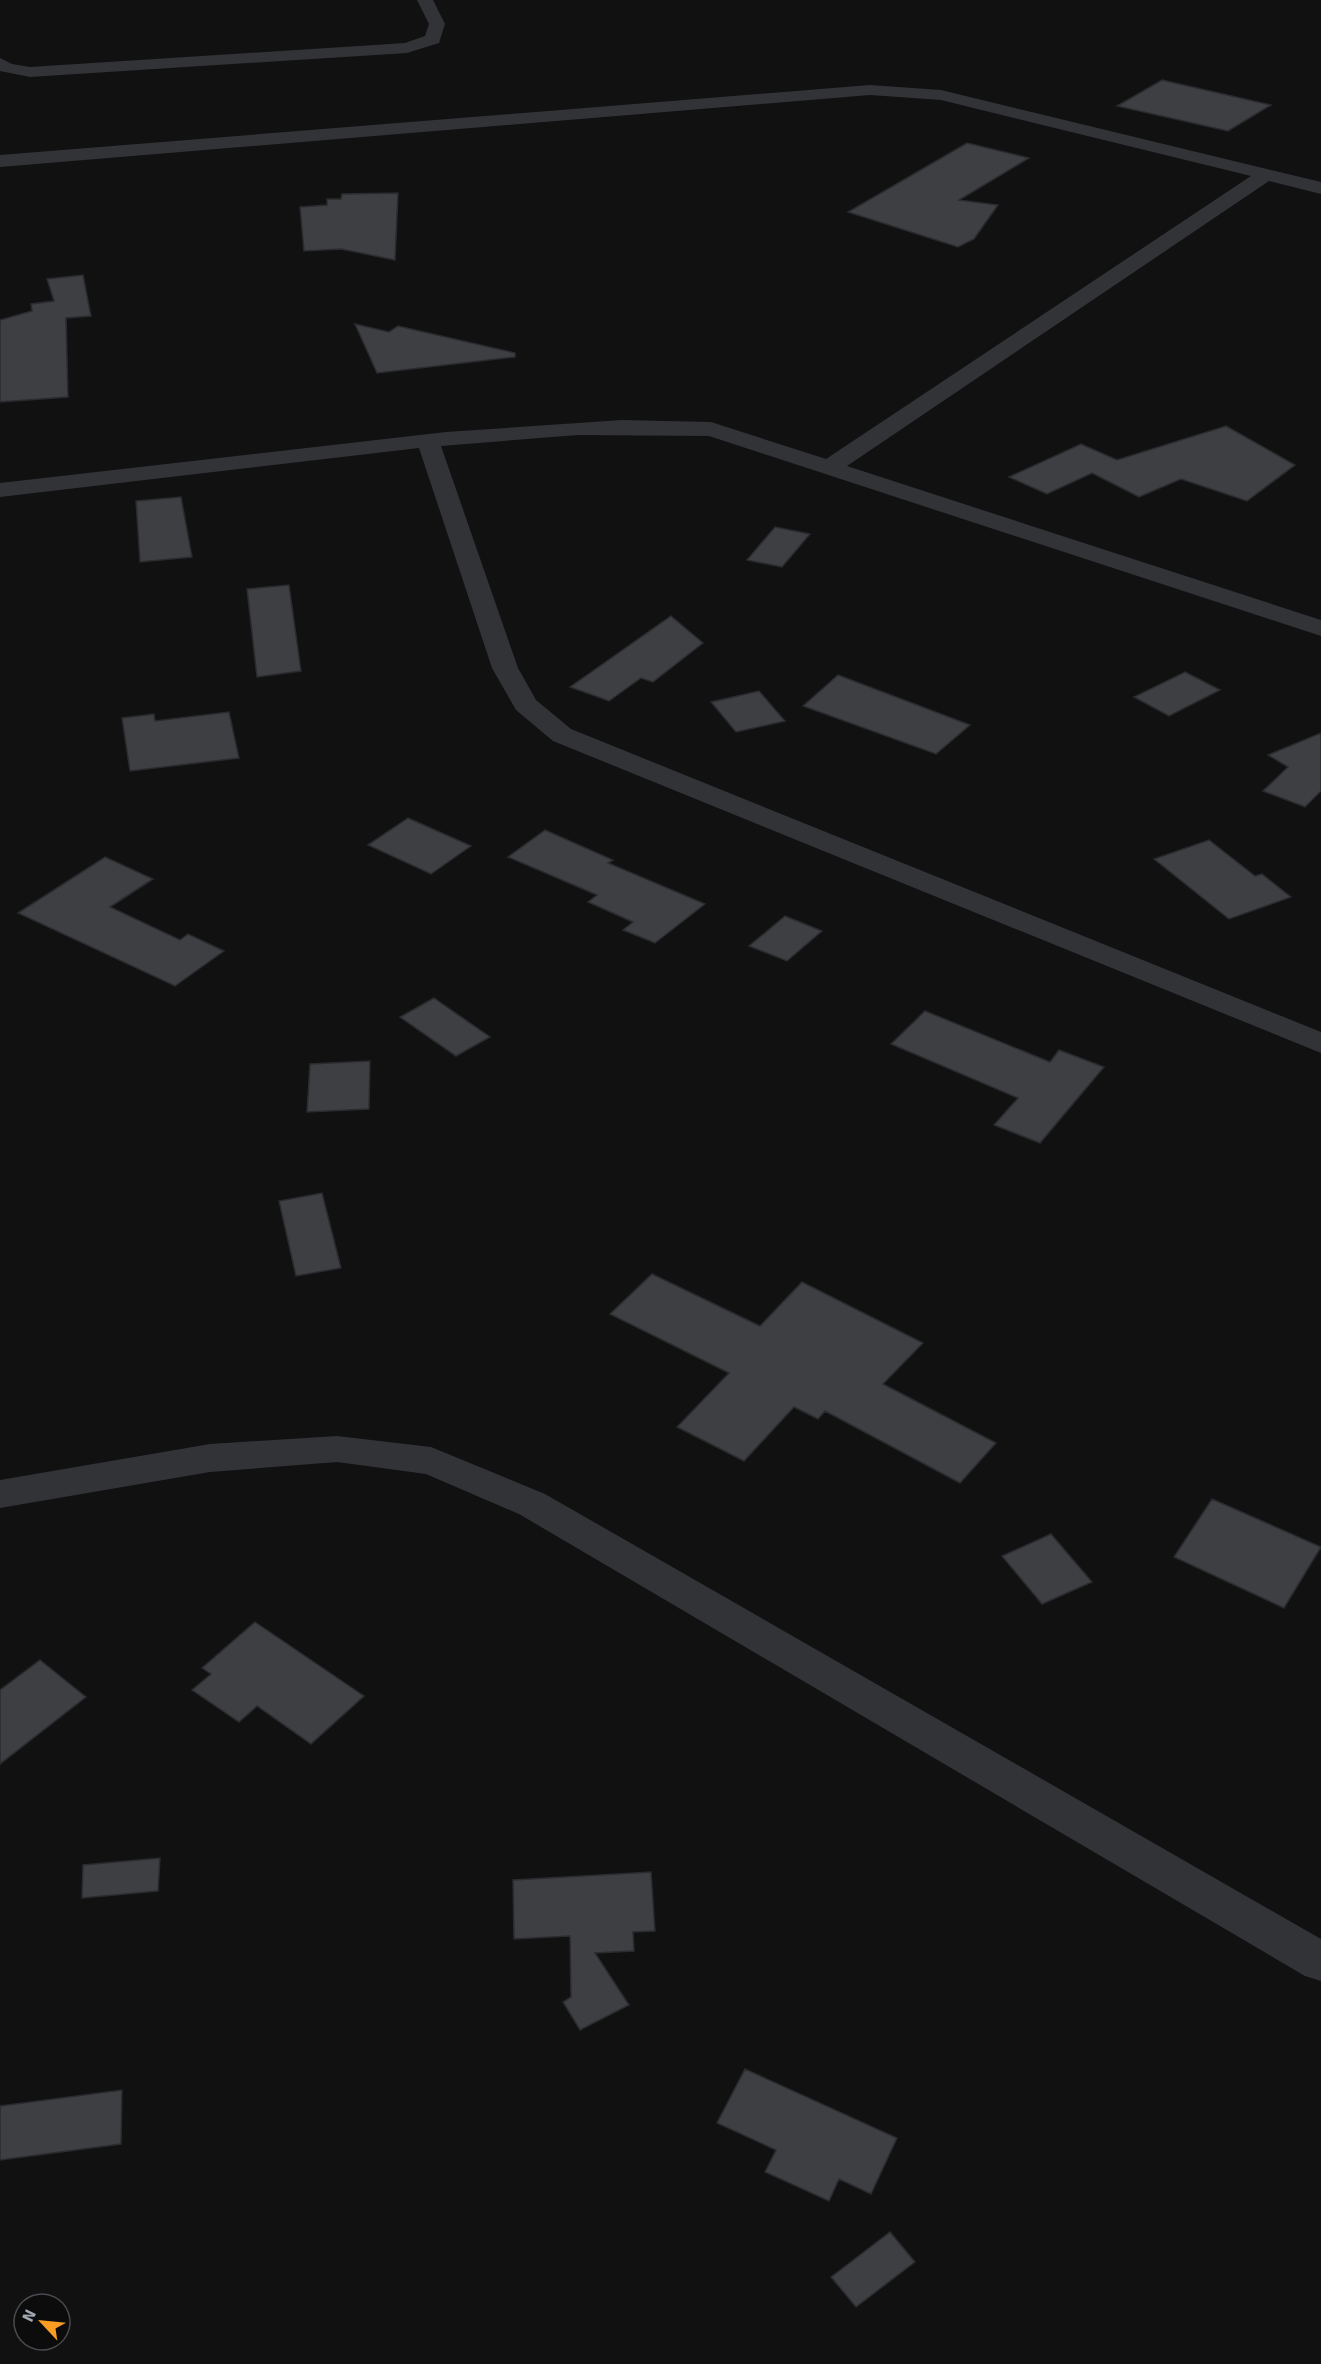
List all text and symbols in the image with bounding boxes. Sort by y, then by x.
north arrow [12,2292,72,2352]
text: N [18,2306,41,2325]

